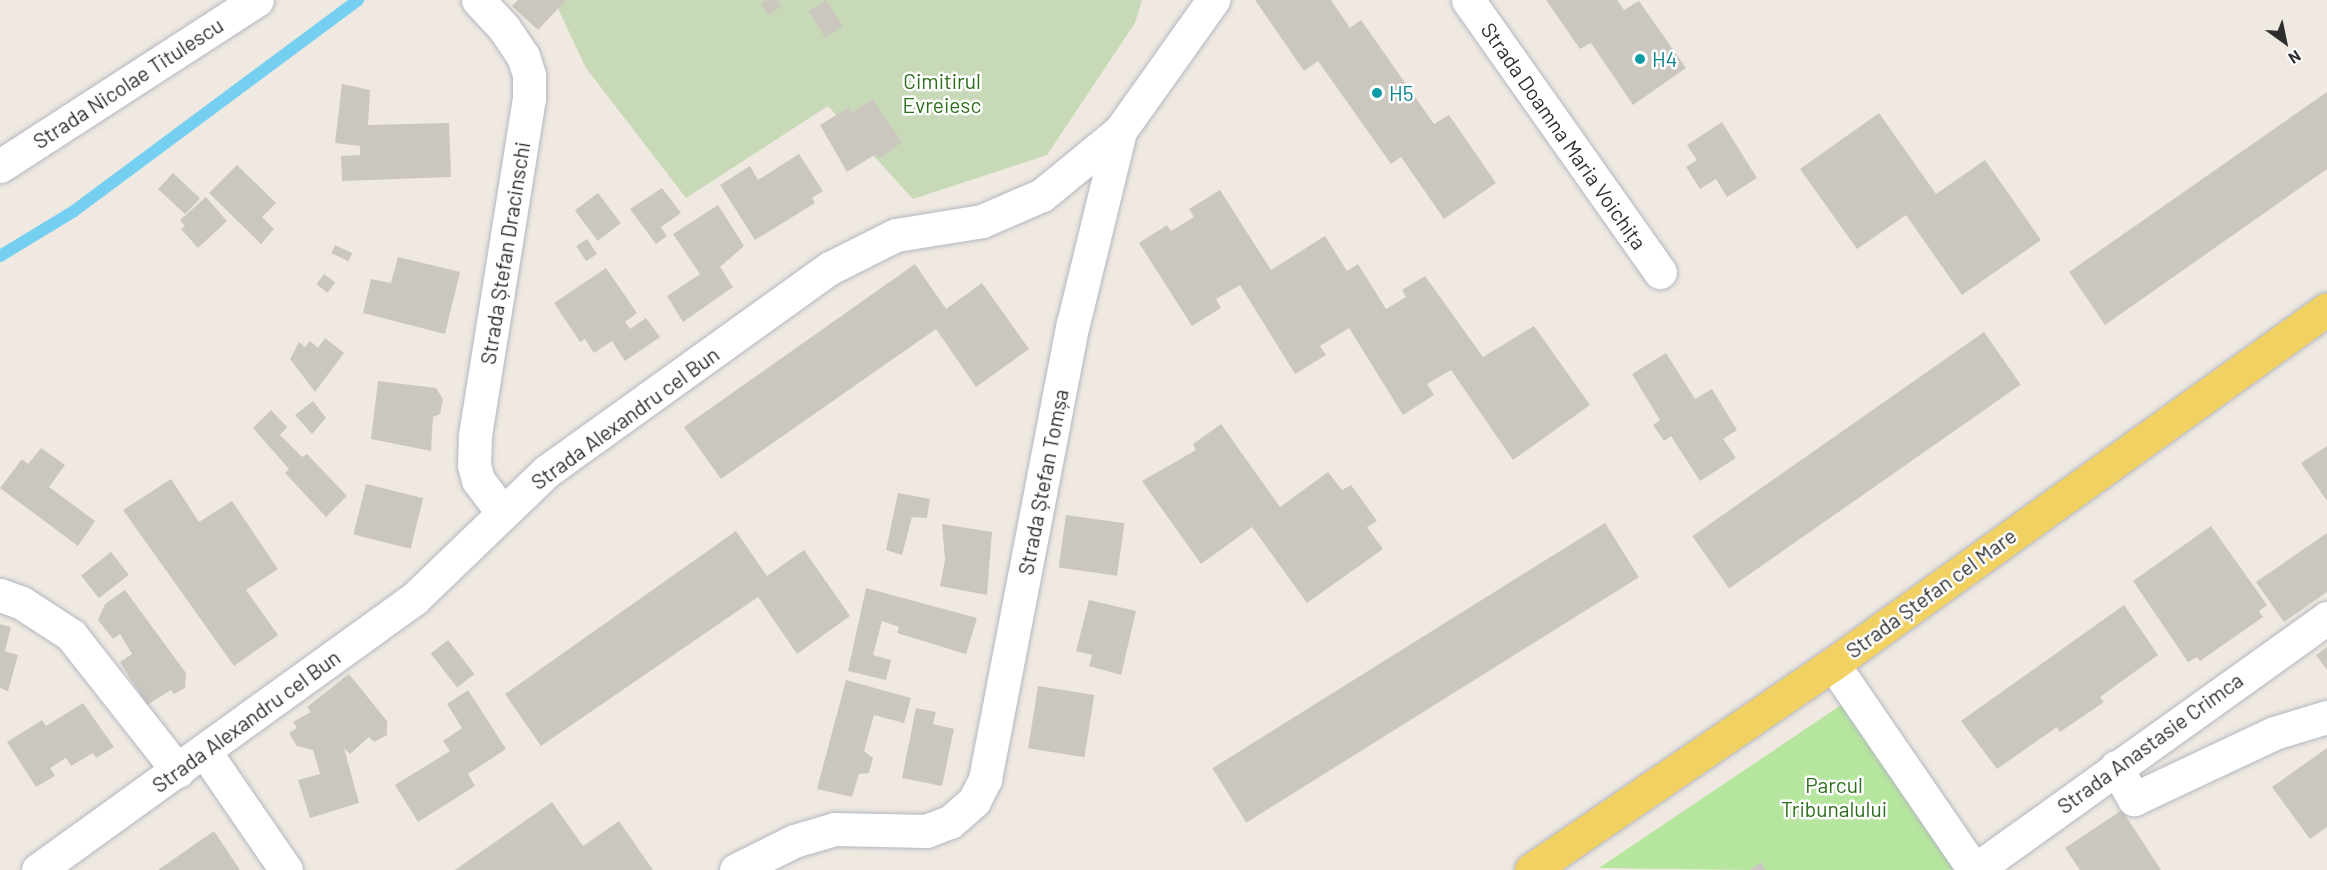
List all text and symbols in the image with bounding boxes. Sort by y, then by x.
street label: Strada Nicolae Titulescu [28,12,228,154]
north arrow [2255,12,2315,72]
street label: Strada Doamna Maria Voichița [1476,18,1652,254]
place label: H4 [1652,46,1677,72]
text: N [2285,47,2305,68]
marker: H4 [1633,52,1647,66]
park label: Cimitirul Evreiesc [903,68,981,118]
place label: H5 [1389,80,1414,106]
marker: H5 [1370,86,1384,100]
street label: Strada Ștefan Dracinschi [475,140,535,366]
street label: Strada Alexandru cel Bun [526,341,724,495]
street label: Strada Ștefan Tomșa [1013,387,1073,577]
street label: Strada Ștefan cel Mare [1841,523,2021,663]
street label: Strada Alexandru cel Bun [147,644,345,798]
street label: Strada Anastasie Crimca [2052,667,2248,819]
park label: Parcul Tribunalului [1781,772,1887,822]

